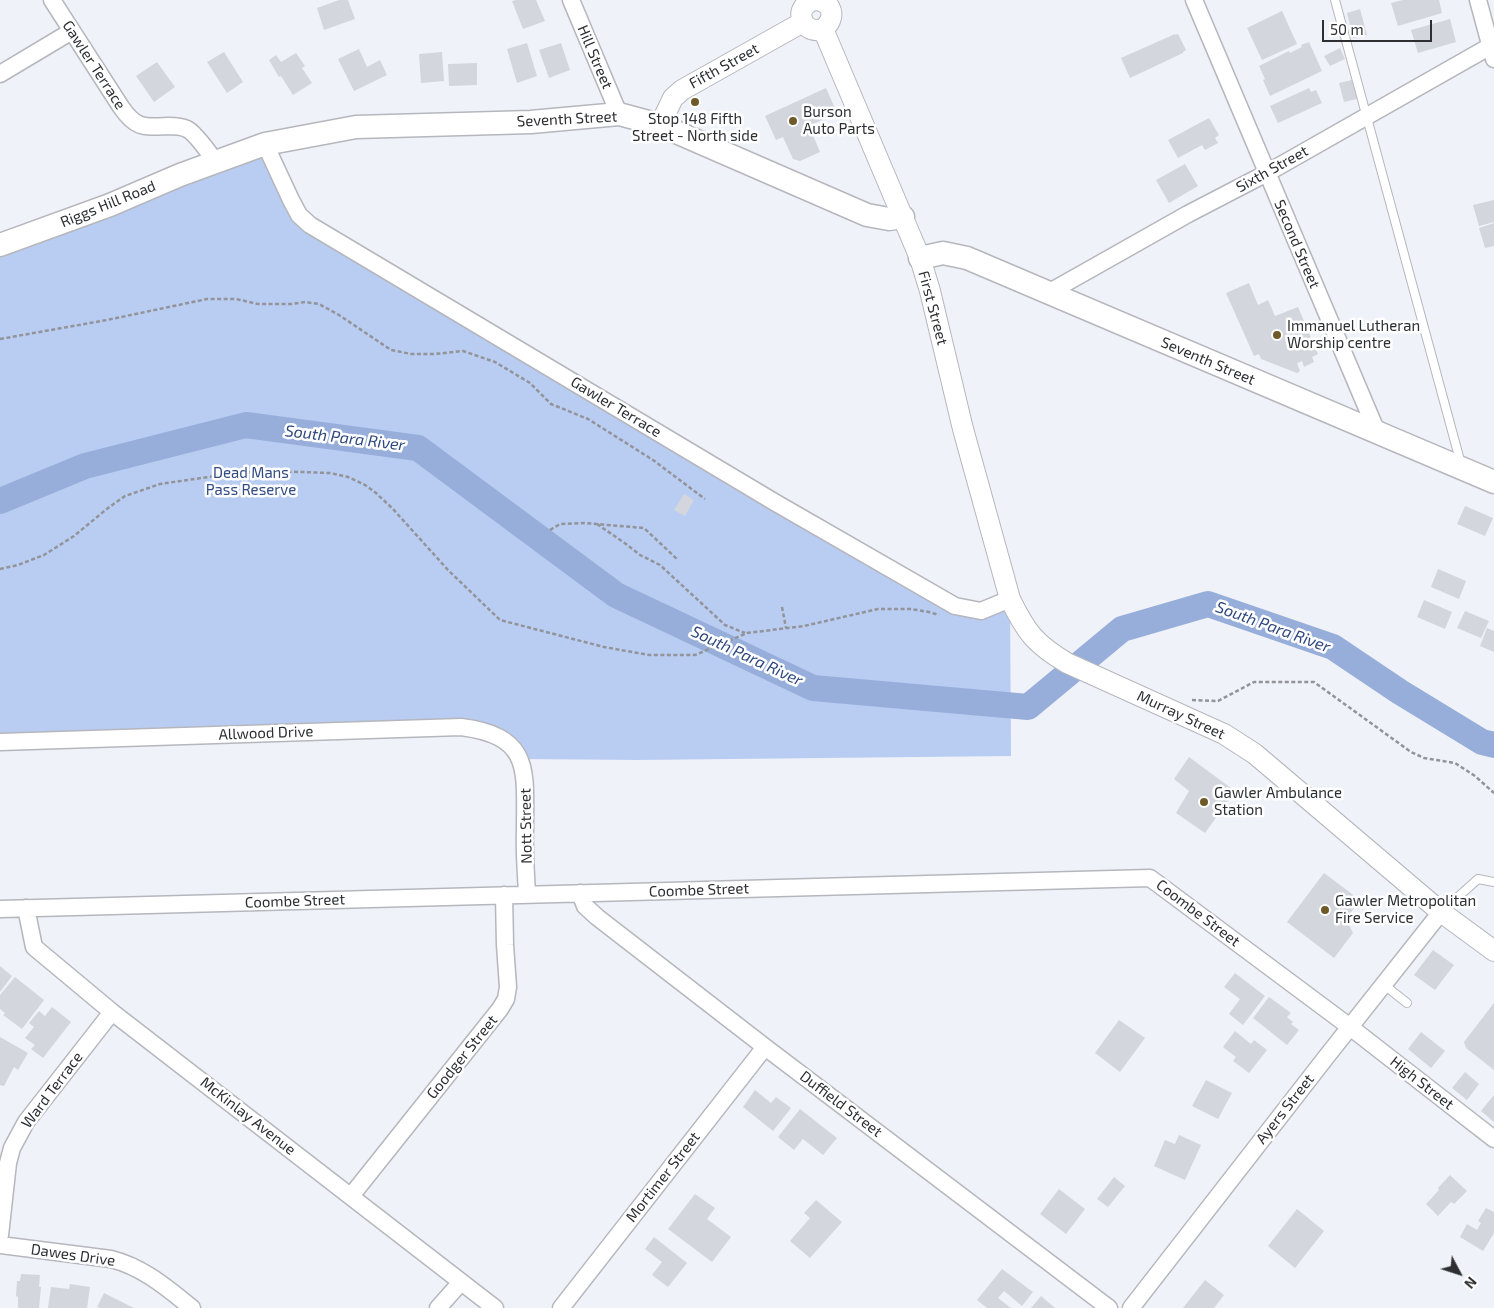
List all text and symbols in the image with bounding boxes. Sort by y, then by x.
scale bar [1324,10,1434,42]
street label: Gawler Terrace [59,17,129,113]
text: 50 m [1330,20,1364,38]
street label: Hill Street [573,22,617,92]
street label: Fifth Street [686,39,762,93]
marker: Stop 148 Fifth Street - North side [689,96,701,108]
place label: Burson Auto Parts [803,103,875,138]
street label: Seventh Street [516,107,618,131]
place label: Stop 148 Fifth Street - North side [632,110,758,145]
marker: Burson Auto Parts [787,115,799,127]
street label: Sixth Street [1233,142,1311,196]
street label: Riggs Hill Road [58,177,158,231]
street label: Second Street [1270,197,1324,291]
street label: First Street [914,269,952,347]
place label: Immanuel Lutheran Worship centre [1287,317,1420,352]
marker: Immanuel Lutheran Worship centre [1271,329,1283,341]
street label: Seventh Street [1158,333,1258,389]
street label: Gawler Terrace [567,373,665,441]
water label: South Para River [284,421,406,455]
park label: Dead Mans Pass Reserve [206,464,296,499]
water label: South Para River [1213,597,1333,657]
water label: South Para River [688,622,806,690]
street label: Murray Street [1134,687,1228,743]
street label: Allwood Drive [218,722,314,744]
place label: Gawler Ambulance Station [1214,784,1342,819]
street label: Nott Street [516,788,536,864]
marker: Gawler Ambulance Station [1198,796,1210,808]
street label: Coombe Street [1153,876,1243,950]
street label: Coombe Street [649,879,749,901]
street label: Coombe Street [245,890,345,912]
place label: Gawler Metropolitan Fire Service [1335,892,1476,927]
marker: Gawler Metropolitan Fire Service [1319,904,1331,916]
street label: Goodger Street [423,1012,501,1102]
street label: Ward Terrace [18,1048,86,1132]
street label: High Street [1387,1053,1457,1113]
street label: Duffield Street [796,1067,886,1141]
street label: Ayers Street [1252,1071,1318,1147]
street label: McKinlay Avenue [197,1073,299,1159]
street label: Mortimer Street [622,1128,704,1226]
street label: Dawes Drive [30,1240,116,1270]
north arrow [1434,1248,1484,1298]
text: N [1461,1274,1481,1292]

